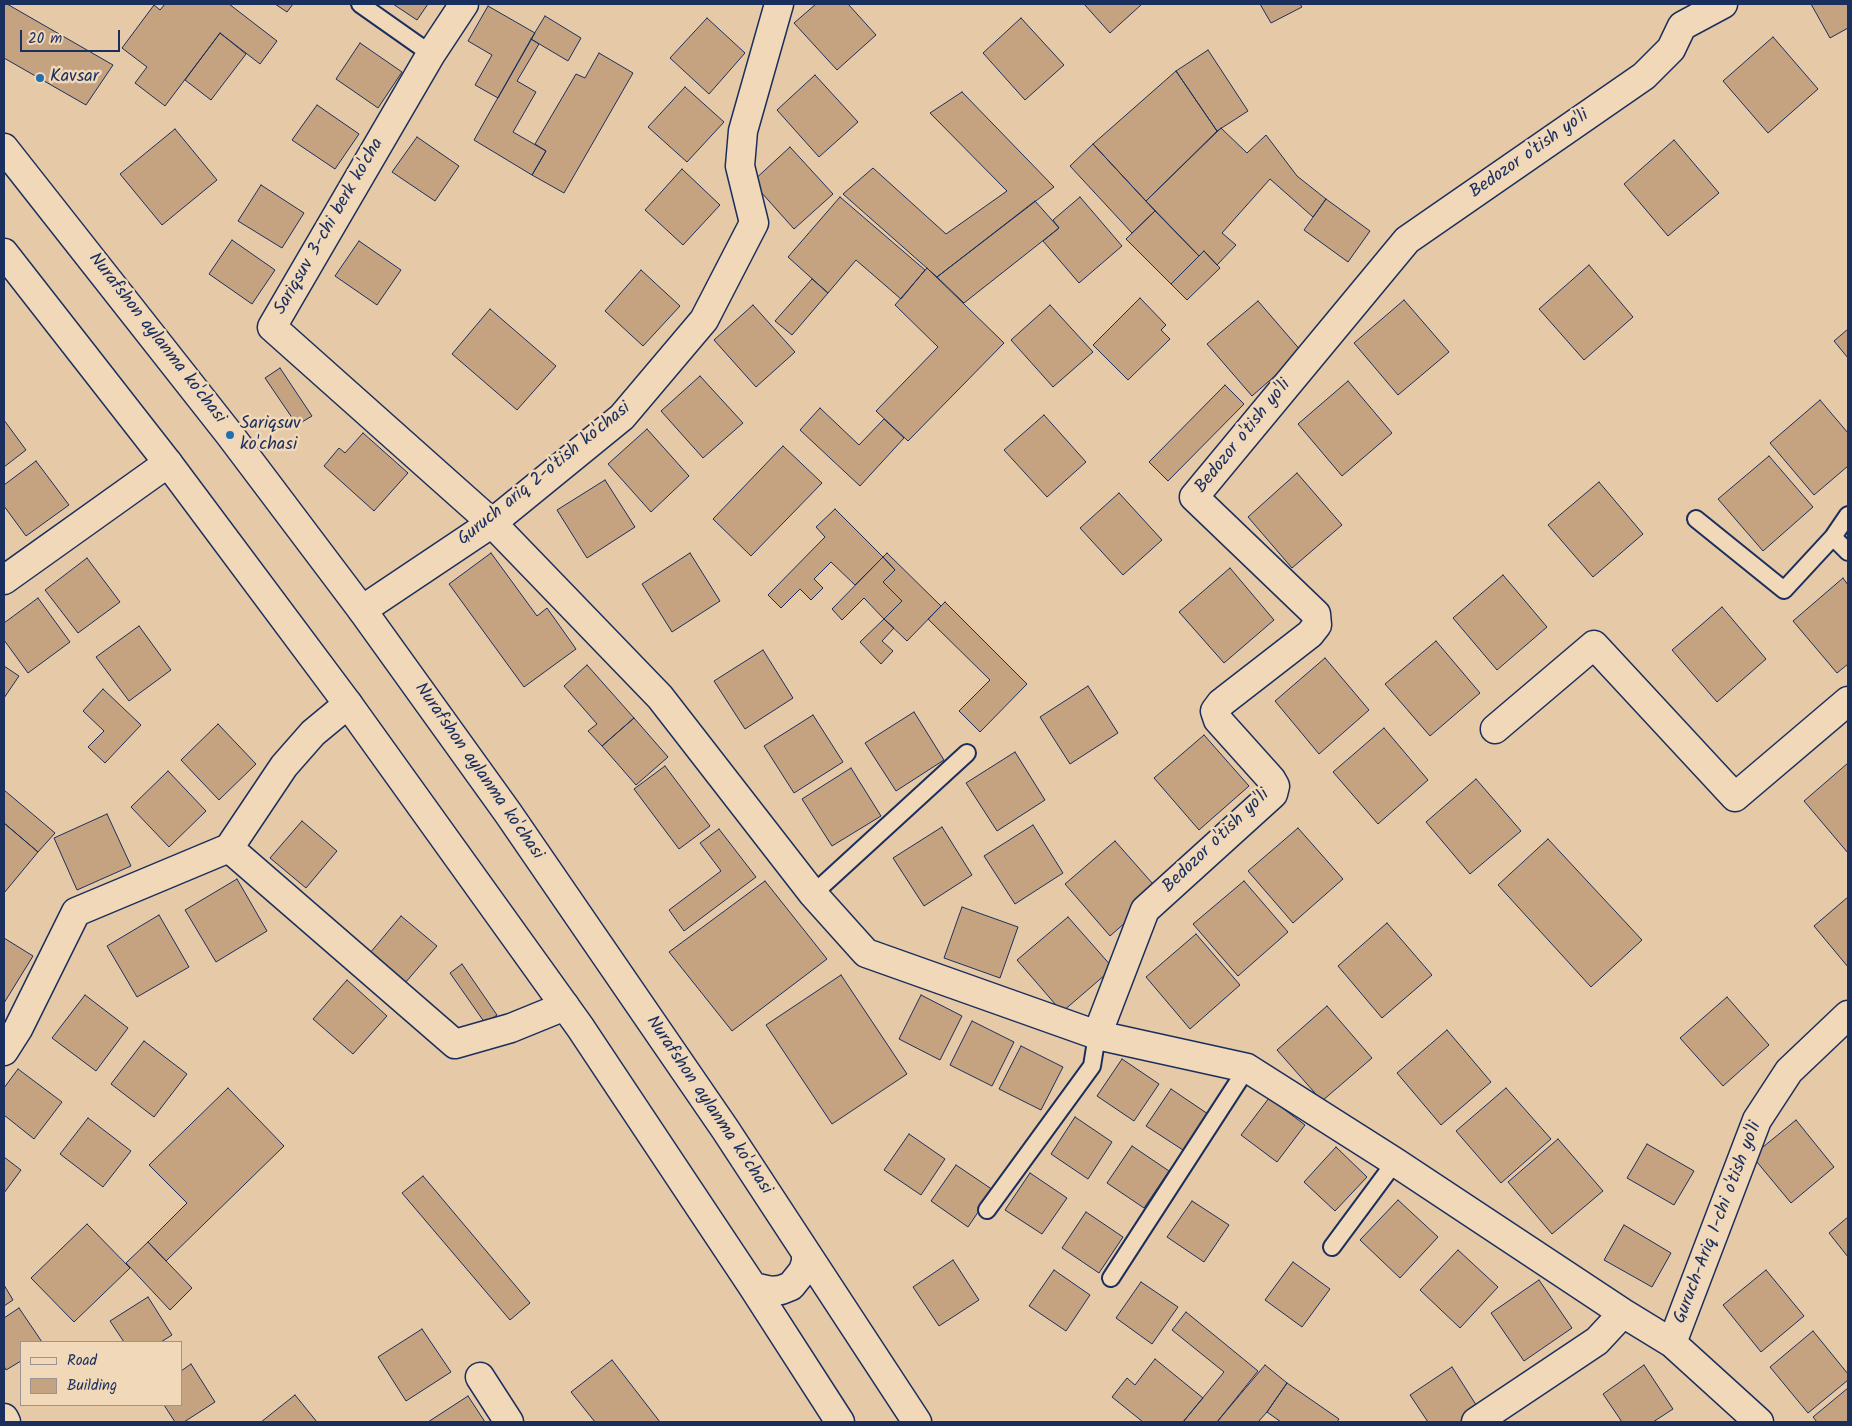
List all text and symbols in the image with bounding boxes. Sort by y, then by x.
scale bar [22,20,122,52]
text: 20 m [28,27,62,51]
place label: Kavsar [50,67,99,89]
marker: Kavsar [34,72,46,84]
street label: Bedozor o'tish yo'li [1466,106,1594,204]
street label: Sariqsuv 3-chi berk ko'cha [271,135,389,319]
street label: Nurafshon aylanma ko'chasi [83,249,229,429]
street label: Bedozor o'tish yo'li [1191,376,1297,498]
street label: Guruch ariq 2-o'tish ko'chasi [454,399,636,551]
place label: Sariqsuv ko'chasi [240,414,301,456]
marker: Sariqsuv ko'chasi [224,429,236,441]
street label: Nurafshon aylanma ko'chasi [409,679,547,865]
street label: Bedozor o'tish yo'li [1159,785,1275,899]
street label: Nurafshon aylanma ko'chasi [640,1013,776,1199]
street label: Guruch-Ariq 1-chi o'tish yo'li [1670,1119,1768,1327]
legend [20,1341,182,1406]
text: Road [67,1349,97,1373]
text: Building [67,1374,117,1398]

